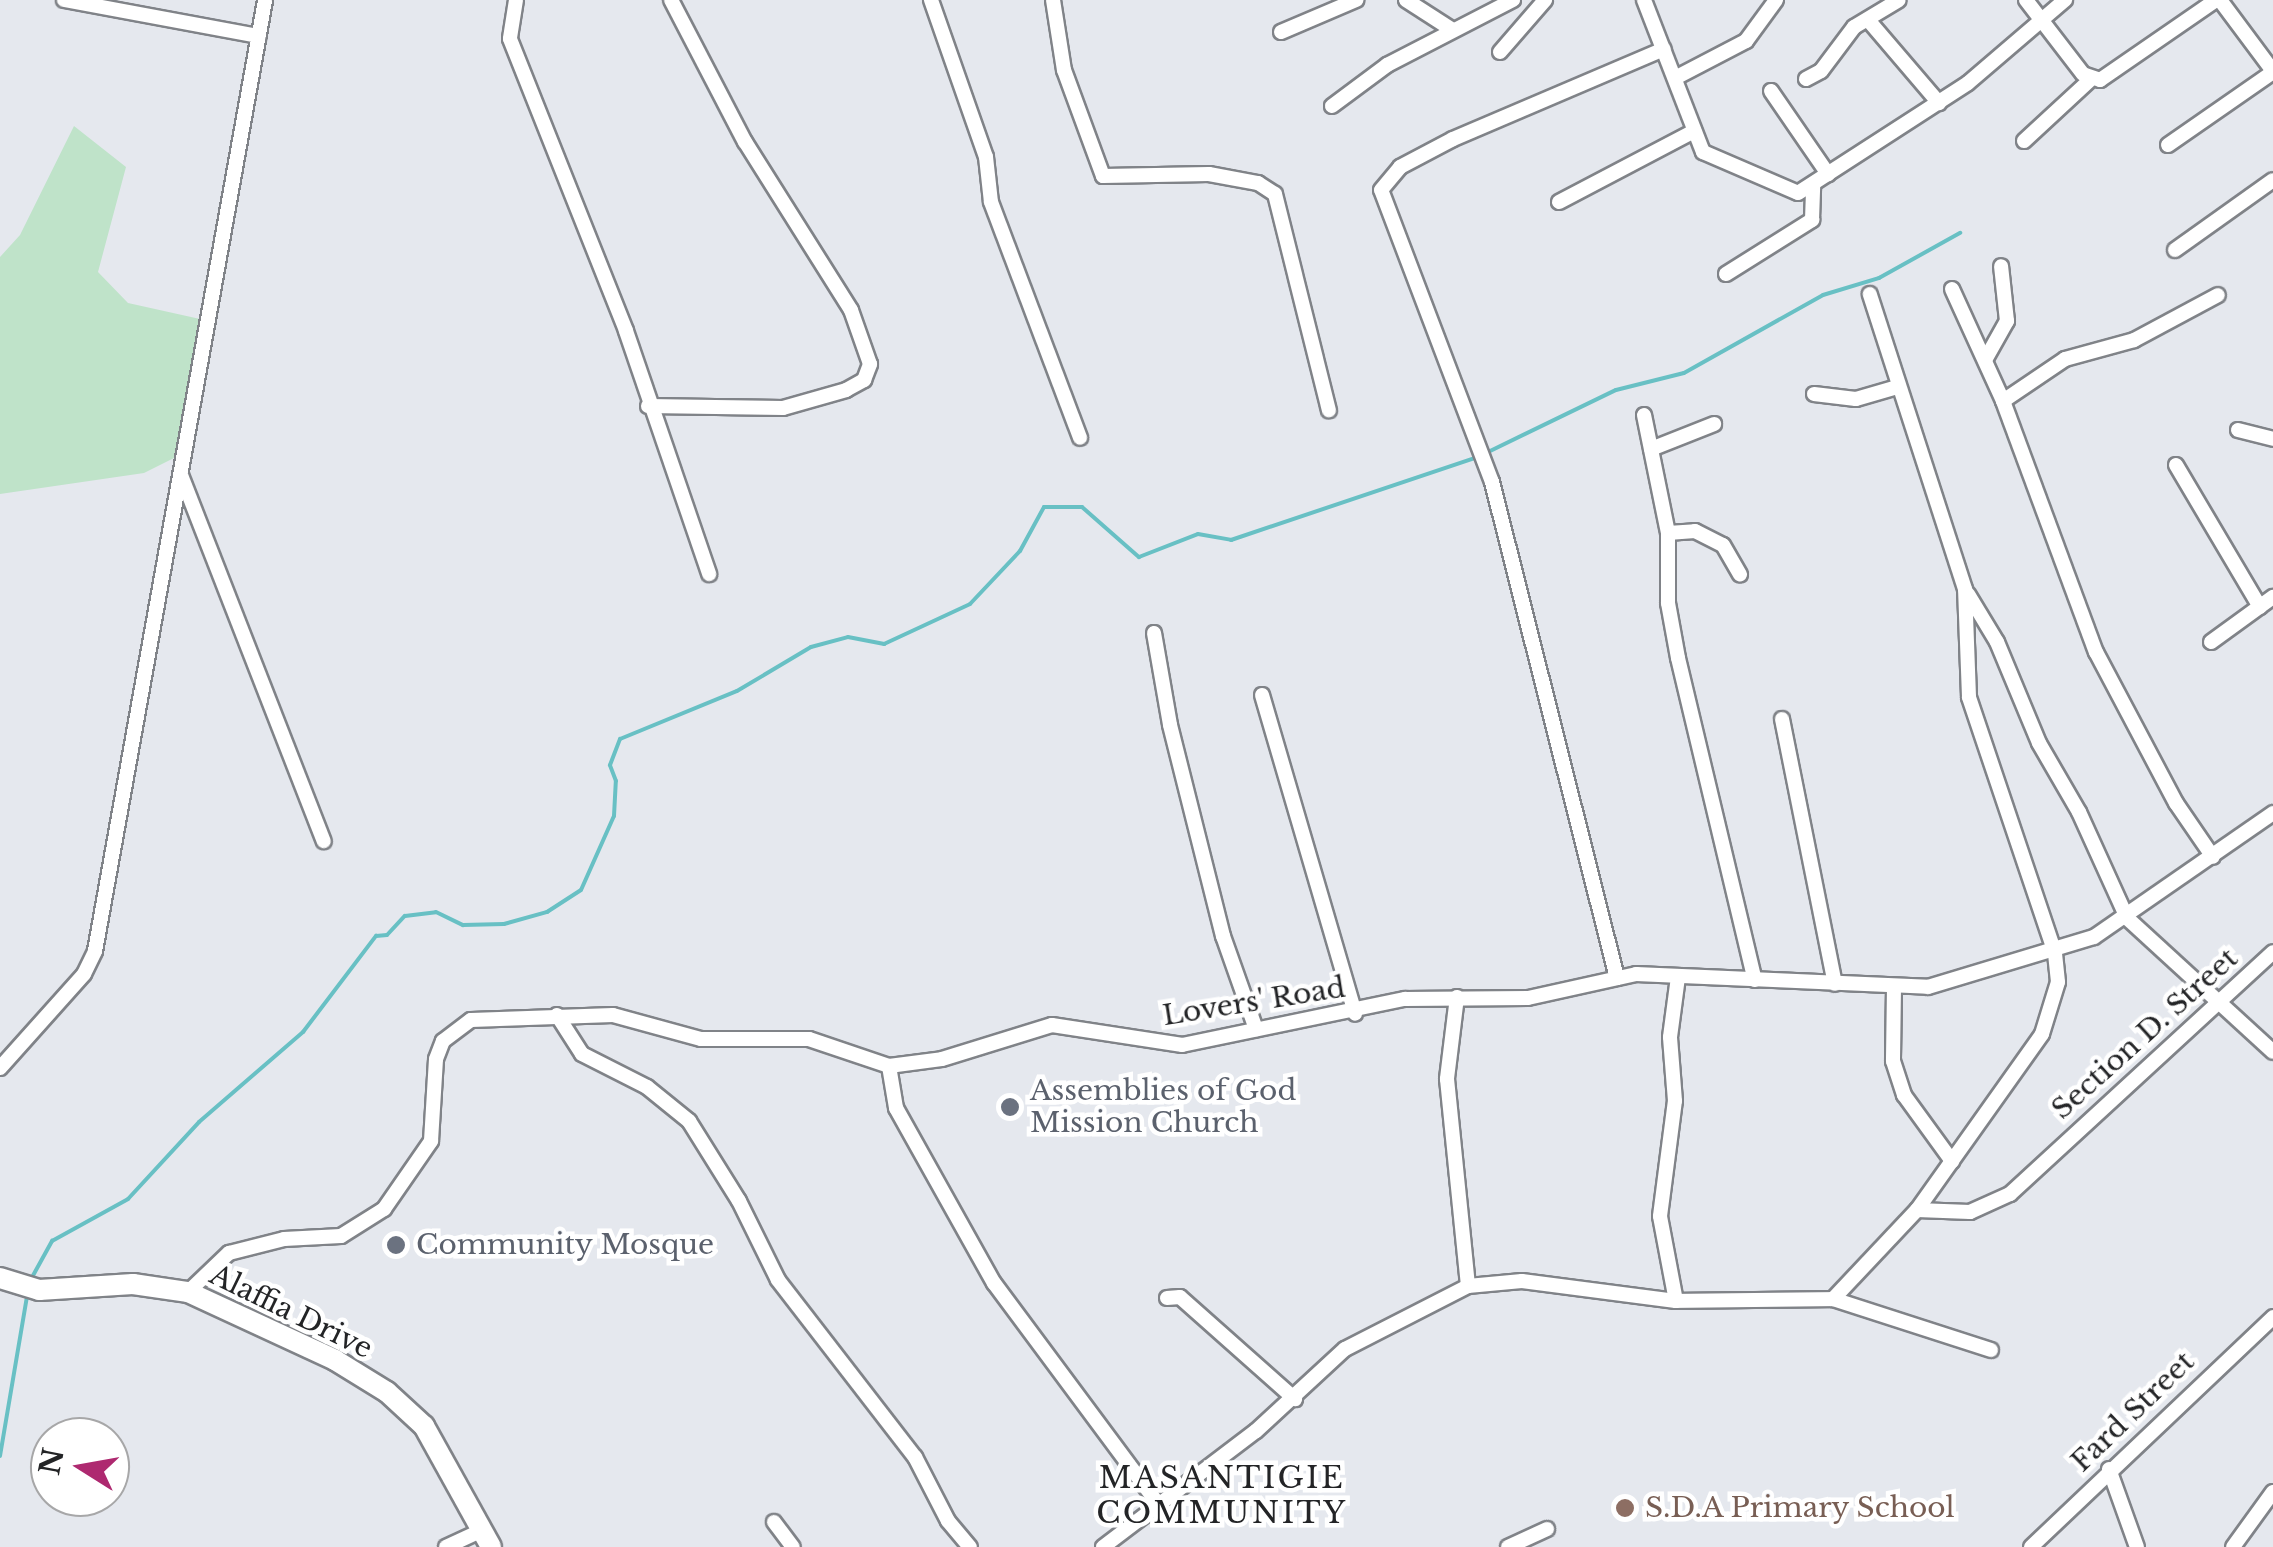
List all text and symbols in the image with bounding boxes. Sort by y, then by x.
street label: Section D. Street [2045,942,2245,1126]
street label: Lovers' Road [1160,971,1348,1033]
place label: Assemblies of God Mission Church [1030,1074,1296,1140]
marker: Assemblies of God Mission Church [999,1096,1021,1118]
place label: Community Mosque [416,1228,715,1262]
marker: Community Mosque [385,1234,407,1256]
street label: Alaffia Drive [204,1258,378,1366]
street label: Fard Street [2065,1345,2201,1479]
north arrow [30,1417,130,1517]
text: N [32,1445,72,1478]
district label: MASANTIGIE COMMUNITY [1096,1460,1348,1530]
place label: S.D.A Primary School [1645,1491,1957,1525]
marker: S.D.A Primary School [1614,1497,1636,1519]

